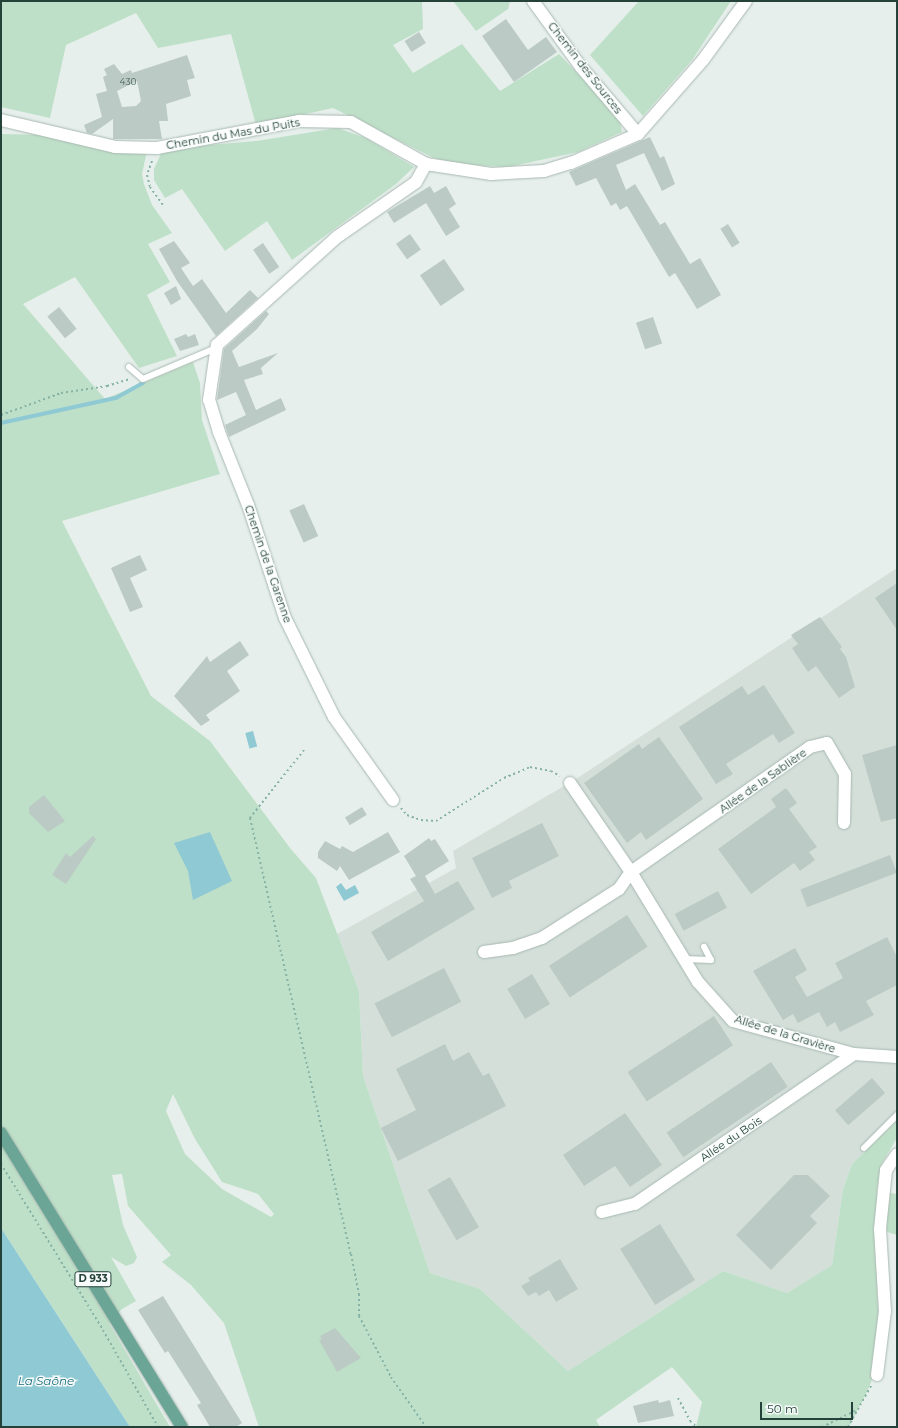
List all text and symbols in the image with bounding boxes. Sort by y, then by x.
street label: Chemin des Sources [545,20,625,116]
house number: 430 [120,77,136,87]
street label: Chemin du Mas du Puits [165,116,301,152]
street label: Chemin de la Garenne [242,503,294,625]
street label: Allée de la Sablière [717,746,809,816]
street label: Allée de la Gravière [733,1012,837,1056]
street label: Allée du Bois [698,1114,764,1164]
road number: D 933 [74,1271,112,1287]
water label: La Saône [18,1374,74,1388]
scale bar [762,1394,855,1420]
text: 50 m [767,1401,798,1416]

